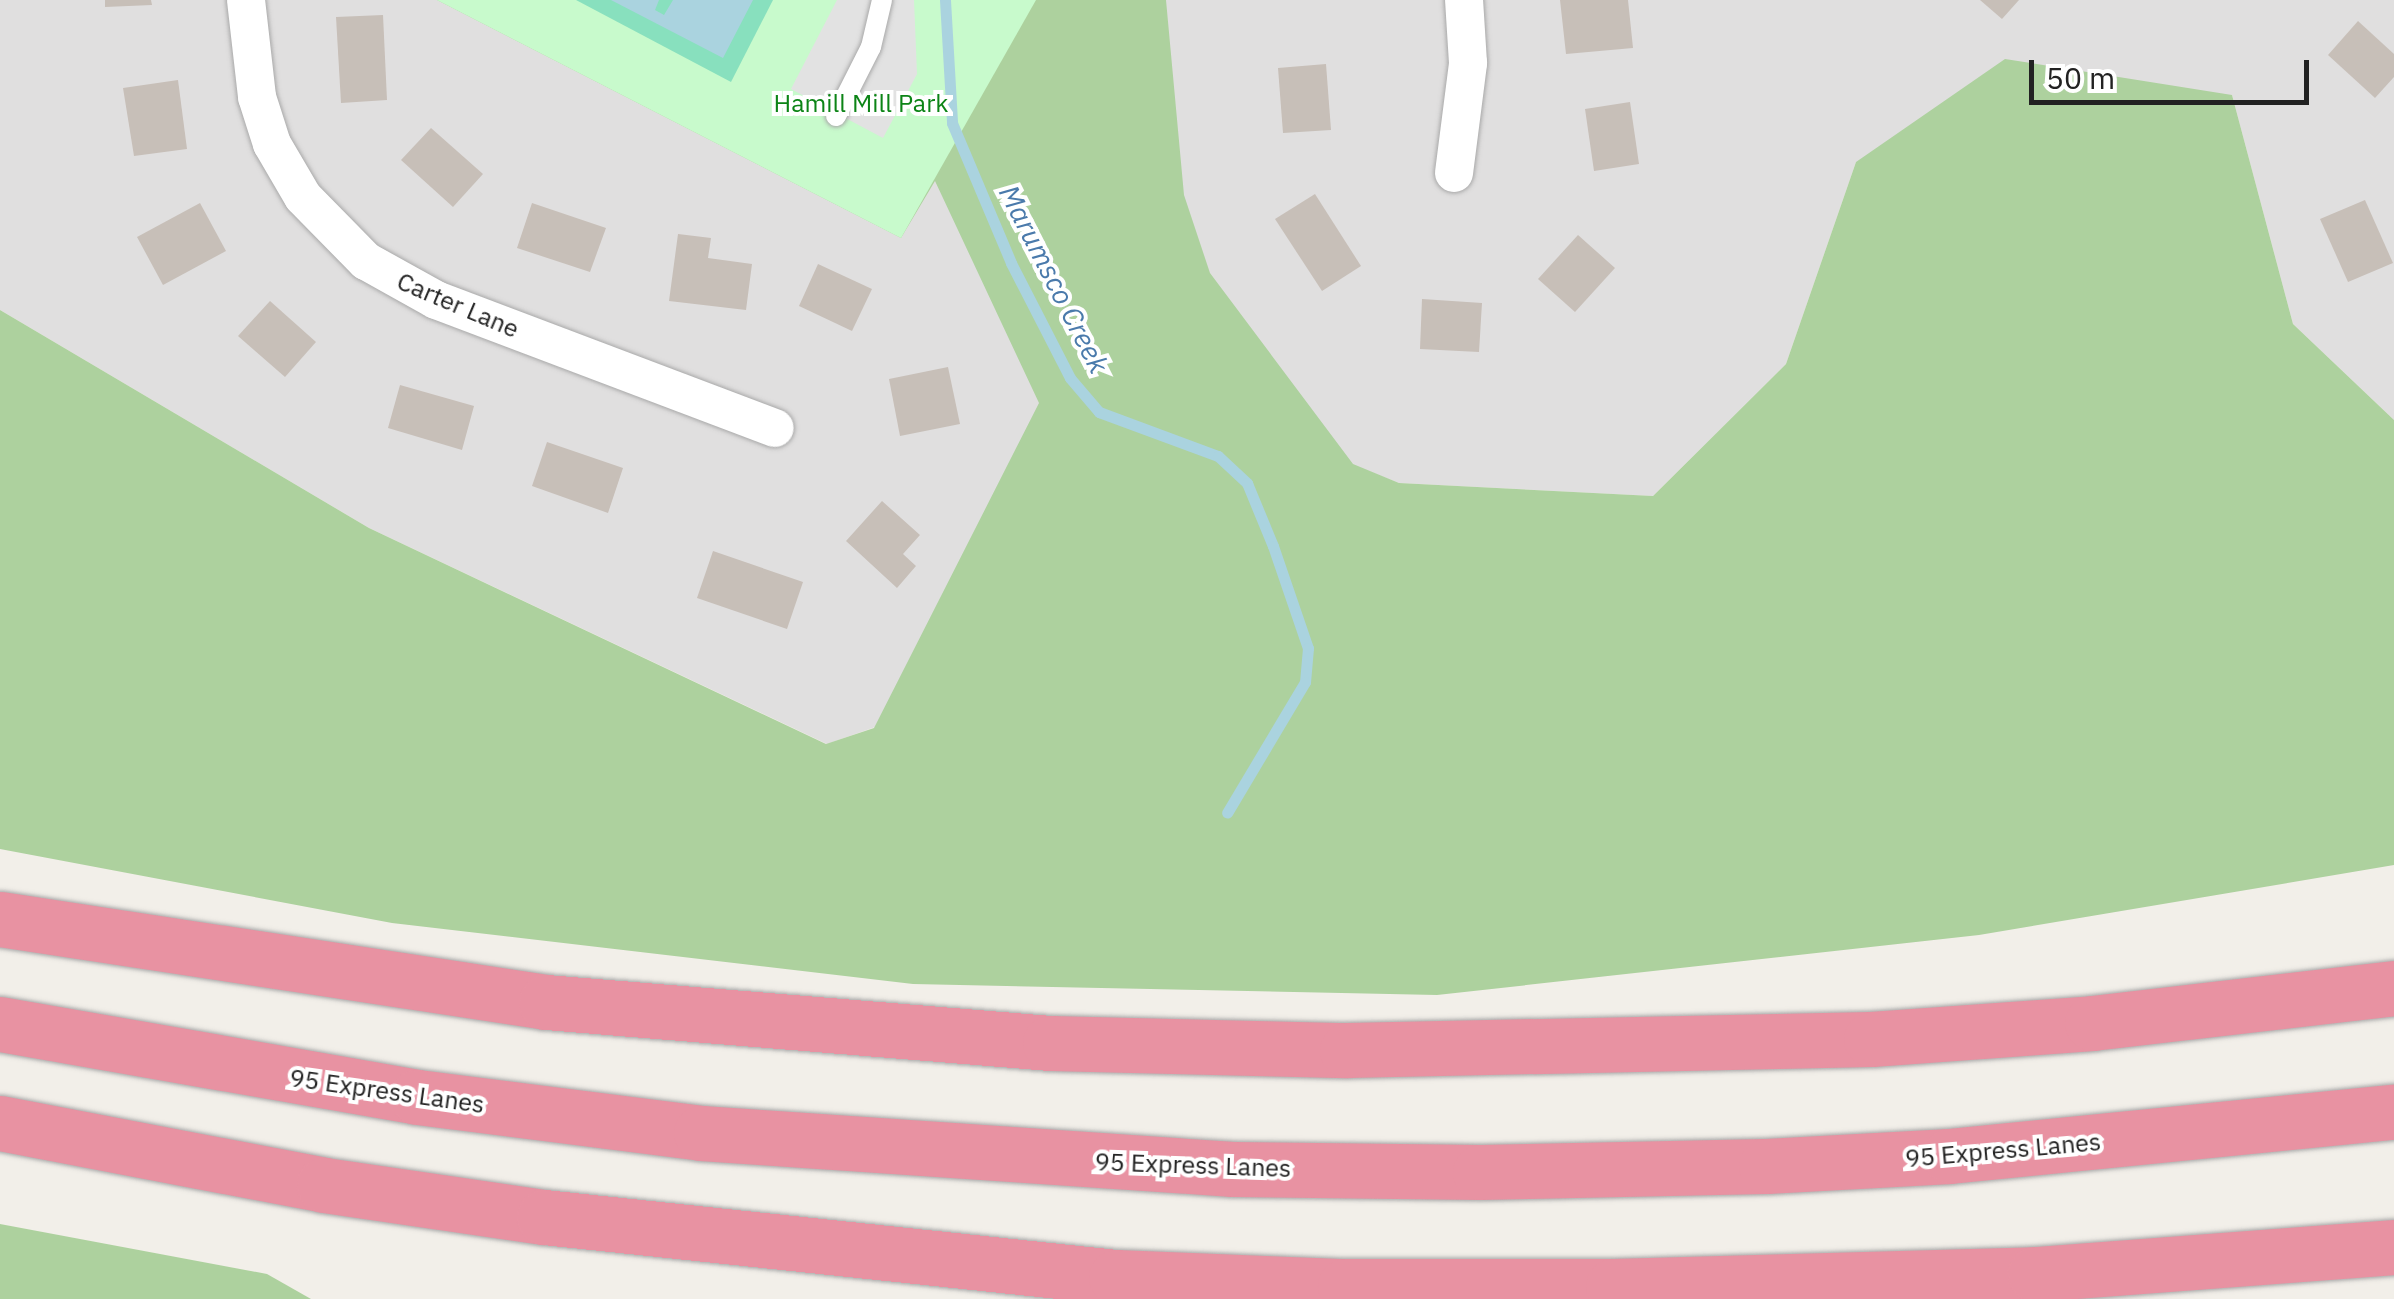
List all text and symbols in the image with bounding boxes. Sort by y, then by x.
scale bar [2034,40,2314,102]
text: 50 m [2046,58,2115,97]
park label: Hamill Mill Park [774,88,948,118]
water label: Marumsco Creek [992,179,1116,379]
street label: Carter Lane [393,266,523,344]
street label: 95 Express Lanes [288,1062,486,1120]
street label: 95 Express Lanes [1904,1126,2102,1174]
street label: 95 Express Lanes [1094,1147,1292,1183]

